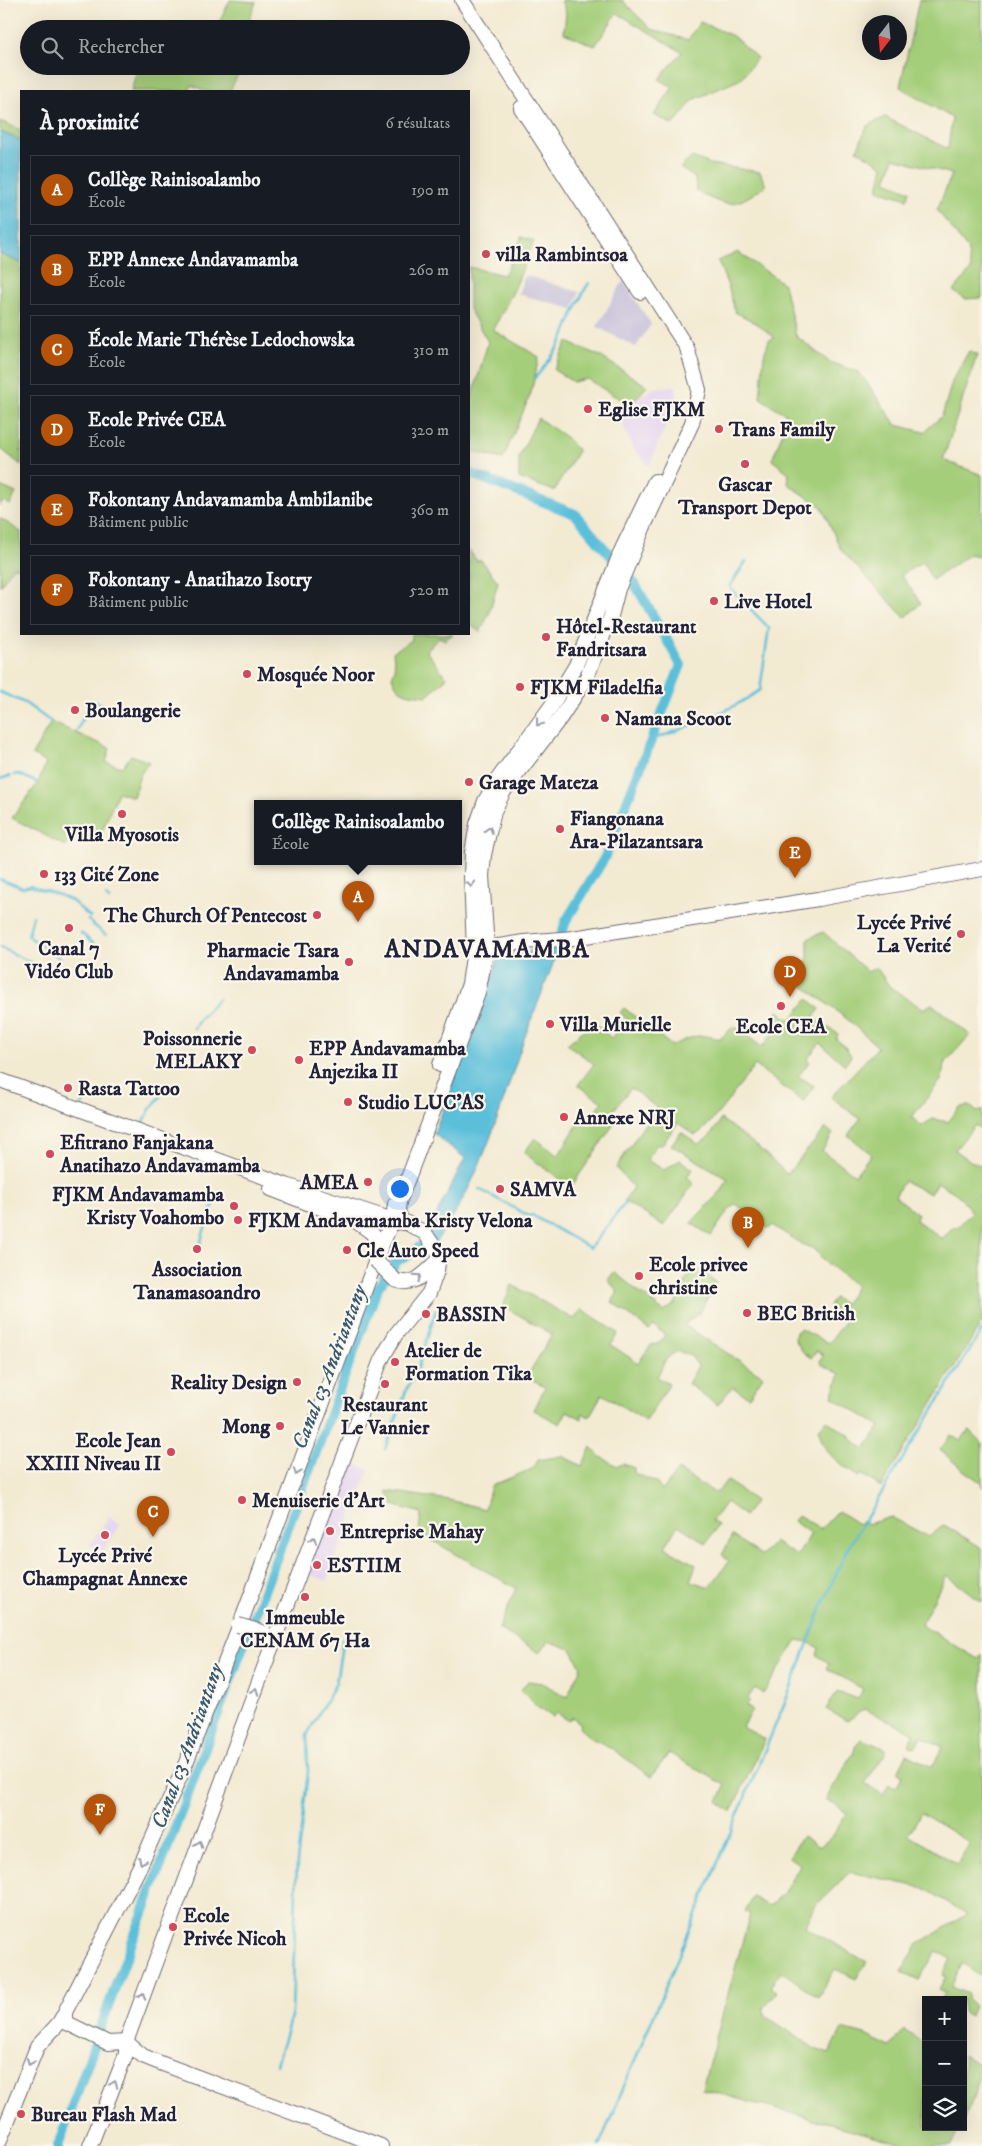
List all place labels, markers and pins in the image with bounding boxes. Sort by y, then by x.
place label: villa Rambintsoa [495,243,628,268]
marker: villa Rambintsoa [480,248,492,260]
place label: Eglise FJKM [598,398,705,423]
marker: Eglise FJKM [582,403,594,415]
place label: Trans Family [728,418,836,443]
marker: Trans Family [713,423,725,435]
marker: Gascar Transport Depot [739,458,751,470]
place label: Gascar Transport Depot [677,473,812,521]
place label: Live Hotel [724,590,813,615]
marker: Live Hotel [708,595,720,607]
place label: Hôtel-Restaurant Fandritsara [556,615,697,663]
marker: Hôtel-Restaurant Fandritsara [540,631,552,643]
place label: Mosquée Noor [257,663,375,688]
marker: Mosquée Noor [241,668,253,680]
place label: FJKM Filadelfia [530,676,663,701]
marker: FJKM Filadelfia [514,681,526,693]
place label: Boulangerie [85,699,182,724]
marker: Boulangerie [69,704,81,716]
place label: Namana Scoot [615,707,732,732]
marker: Namana Scoot [599,712,611,724]
place label: Garage Mateza [479,771,599,796]
marker: Garage Mateza [463,776,475,788]
place label: Fiangonana Ara-Pilazantsara [569,807,704,855]
marker: Villa Myosotis [116,808,128,820]
place label: Villa Myosotis [64,823,179,848]
marker: Fiangonana Ara-Pilazantsara [554,823,566,835]
pin: E [779,837,811,878]
place label: 133 Cité Zone [54,863,160,888]
marker: 133 Cité Zone [38,868,50,880]
pin: A [342,881,374,922]
place label: The Church Of Pentecost [103,904,308,929]
marker: The Church Of Pentecost [311,909,323,921]
place label: Lycée Privé La Verité [857,911,952,959]
marker: Canal 7 Vidéo Club [63,922,75,934]
marker: Lycée Privé La Verité [955,928,967,940]
place label: Canal 7 Vidéo Club [24,937,114,985]
place label: Pharmacie Tsara Andavamamba [207,939,340,987]
marker: Pharmacie Tsara Andavamamba [343,956,355,968]
pin: D [774,956,806,997]
marker: Ecole CEA [775,1000,787,1012]
place label: Villa Murielle [559,1013,672,1038]
place label: Ecole CEA [735,1015,828,1040]
marker: Villa Murielle [544,1018,556,1030]
place label: Poissonnerie MELAKY [143,1027,243,1075]
place label: EPP Andavamamba Anjezika II [308,1037,466,1085]
marker: Poissonnerie MELAKY [246,1044,258,1056]
marker: EPP Andavamamba Anjezika II [293,1054,305,1066]
place label: Rasta Tattoo [78,1077,180,1102]
marker: Rasta Tattoo [62,1082,74,1094]
place label: Studio LUC'AS [358,1091,484,1116]
marker: Studio LUC'AS [342,1096,354,1108]
place label: Annexe NRJ [573,1106,676,1131]
marker: Annexe NRJ [558,1111,570,1123]
place label: Efitrano Fanjakana Anatihazo Andavamamba [59,1131,261,1179]
marker: Efitrano Fanjakana Anatihazo Andavamamba [44,1148,56,1160]
place label: AMEA [299,1171,359,1196]
marker: AMEA [362,1176,374,1188]
place label: SAMVA [510,1178,577,1203]
place label: FJKM Andavamamba Kristy Voahombo [52,1183,224,1231]
marker: SAMVA [494,1183,506,1195]
marker: FJKM Andavamamba Kristy Voahombo [228,1200,240,1212]
pin: B [732,1207,764,1248]
place label: FJKM Andavamamba Kristy Velona [248,1209,533,1234]
marker: FJKM Andavamamba Kristy Velona [232,1214,244,1226]
place label: Cle Auto Speed [357,1239,480,1264]
marker: Association Tanamasoandro [191,1243,203,1255]
marker: Cle Auto Speed [341,1244,353,1256]
place label: Ecole privee christine [649,1253,749,1301]
place label: Association Tanamasoandro [133,1258,261,1306]
marker: Ecole privee christine [633,1270,645,1282]
place label: BEC British [757,1302,856,1327]
place label: BASSIN [436,1303,508,1328]
marker: BEC British [741,1307,753,1319]
marker: BASSIN [420,1308,432,1320]
place label: Atelier de Formation Tika [404,1339,532,1387]
marker: Atelier de Formation Tika [389,1356,401,1368]
place label: Reality Design [171,1371,288,1396]
marker: Reality Design [291,1376,303,1388]
marker: Restaurant Le Vannier [379,1378,391,1390]
place label: Restaurant Le Vannier [341,1393,430,1441]
place label: Mong [222,1415,271,1440]
marker: Mong [274,1420,286,1432]
place label: Ecole Jean XXIII Niveau II [26,1429,162,1477]
marker: Ecole Jean XXIII Niveau II [165,1446,177,1458]
place label: Menuiserie d'Art [252,1489,385,1514]
marker: Menuiserie d'Art [236,1494,248,1506]
pin: C [137,1496,169,1537]
place label: Entreprise Mahay [340,1520,484,1545]
marker: Entreprise Mahay [324,1525,336,1537]
marker: Lycée Privé Champagnat Annexe [99,1529,111,1541]
place label: Lycée Privé Champagnat Annexe [22,1544,188,1592]
place label: ESTIIM [327,1554,402,1579]
marker: ESTIIM [311,1559,323,1571]
marker: Immeuble CENAM 67 Ha [299,1591,311,1603]
place label: Immeuble CENAM 67 Ha [240,1606,370,1654]
pin: F [84,1794,116,1835]
place label: Ecole Privée Nicoh [183,1904,287,1952]
marker: Ecole Privée Nicoh [167,1921,179,1933]
place label: Bureau Flash Mad [31,2103,177,2128]
marker: Bureau Flash Mad [15,2108,27,2120]

